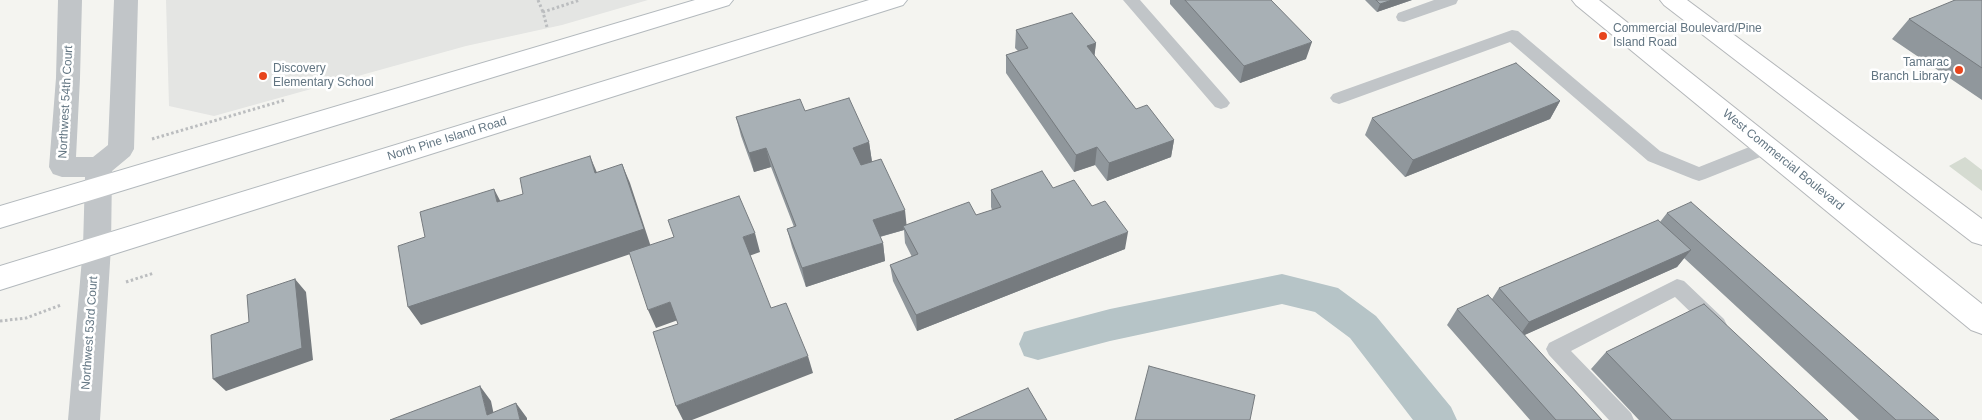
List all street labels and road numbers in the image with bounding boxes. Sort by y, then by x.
street label: Northwest 54th Court [56,45,76,159]
street label: West Commercial Boulevard [1719,107,1847,213]
street label: North Pine Island Road [386,114,508,164]
street label: Northwest 53rd Court [79,276,101,390]

